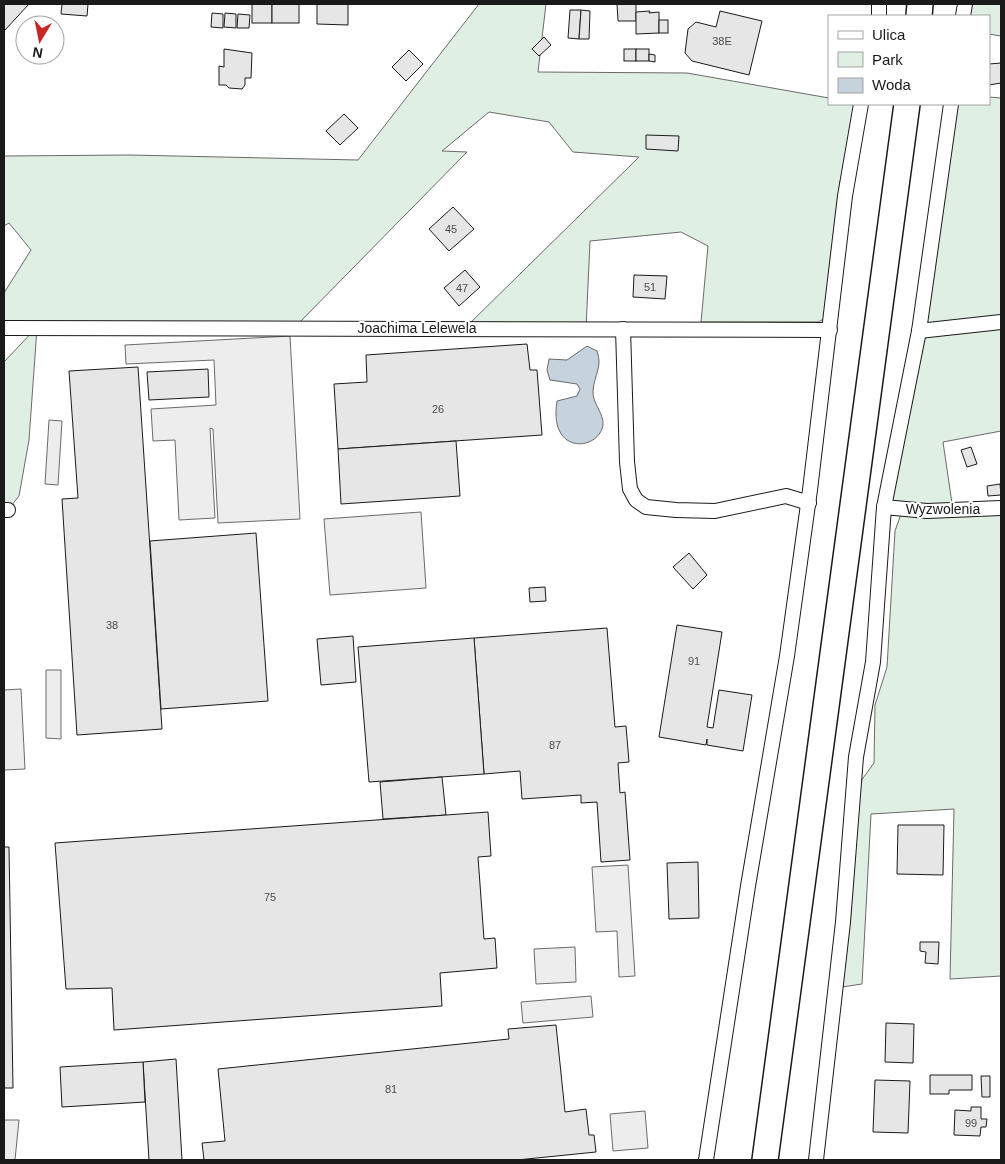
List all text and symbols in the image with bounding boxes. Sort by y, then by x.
north arrow [15,15,65,65]
legend [828,15,990,105]
text: Ulica [872,26,906,43]
house number: 38E [712,35,732,47]
text: N [31,44,44,62]
text: Park [872,51,903,68]
text: Woda [872,76,912,93]
house number: 45 [445,223,457,235]
house number: 51 [644,281,656,293]
house number: 47 [456,282,468,294]
street label: Joachima Lelewela [357,320,477,336]
house number: 26 [432,403,444,415]
street label: Wyzwolenia [906,501,980,517]
house number: 38 [106,619,118,631]
house number: 91 [688,655,700,667]
house number: 87 [549,739,561,751]
house number: 75 [264,891,276,903]
house number: 81 [385,1083,397,1095]
house number: 99 [965,1117,977,1129]

